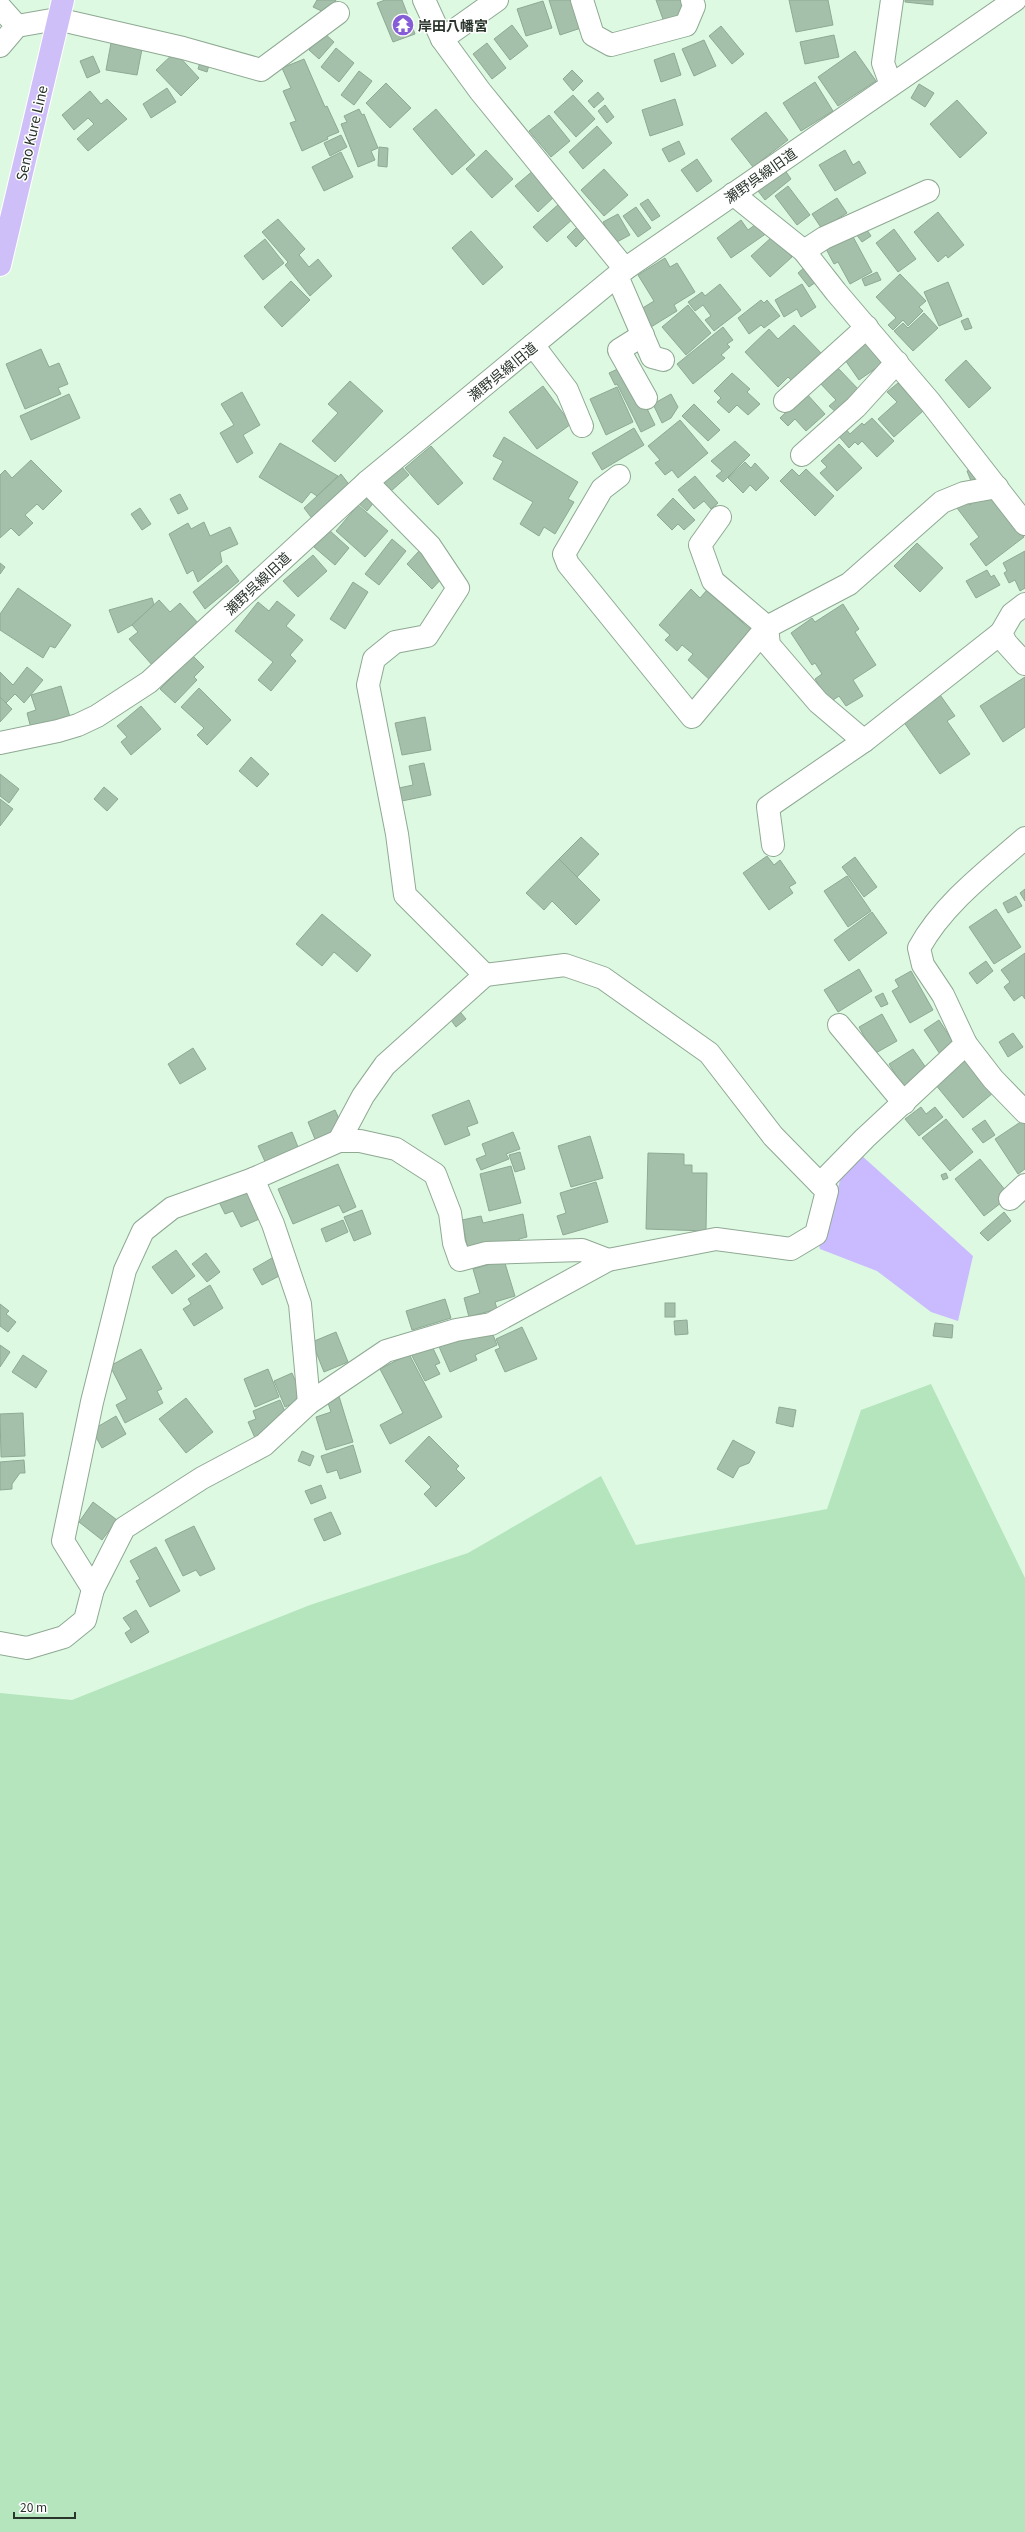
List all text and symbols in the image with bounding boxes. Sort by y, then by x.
temple icon: 岸田八幡宮 [390,12,416,38]
place label: 岸田八幡宮 [418,15,488,35]
street label: Seno Kure Line [10,83,52,183]
street label: 瀬野呉線旧道 [720,143,800,207]
street label: 瀬野呉線旧道 [463,337,541,405]
street label: 瀬野呉線旧道 [219,547,295,619]
scale bar [14,2494,75,2520]
text: 20 m [20,2498,47,2515]

